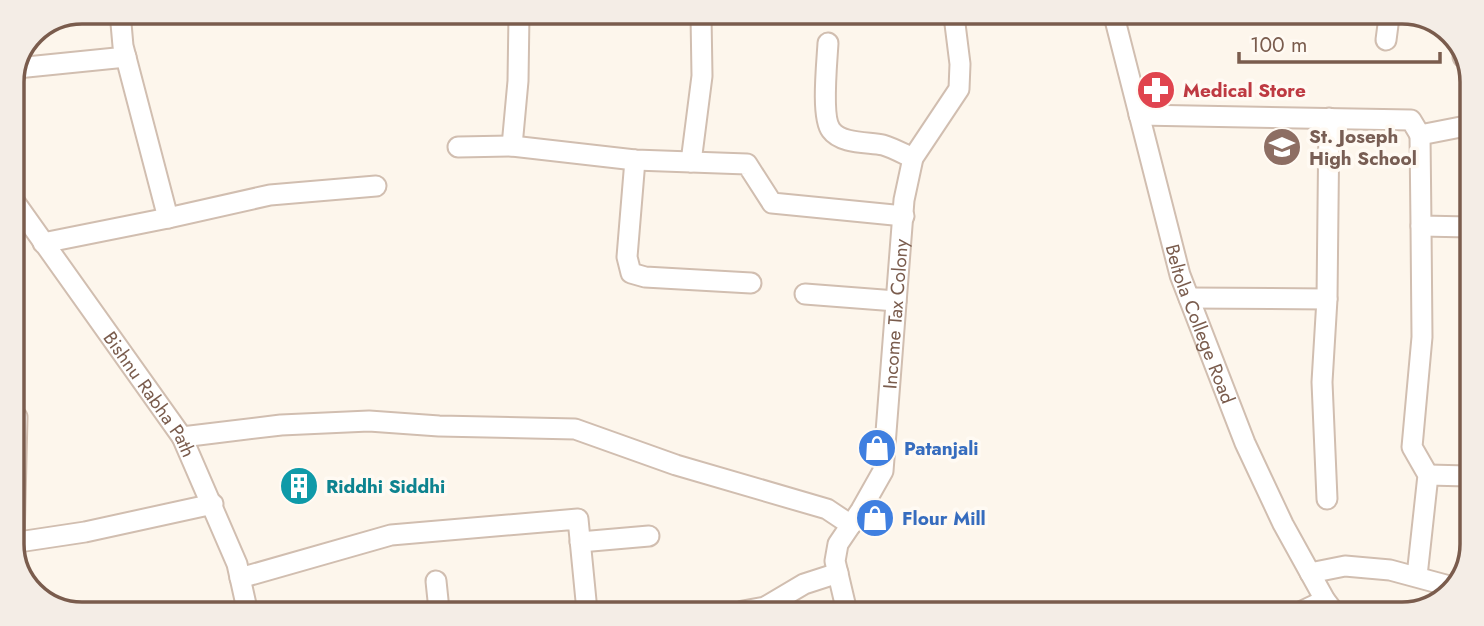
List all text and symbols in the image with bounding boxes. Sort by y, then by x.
scale bar [1239,21,1440,65]
text: 100 m [1250,30,1307,60]
pharmacy icon: Medical Store [1135,69,1177,111]
place label: Medical Store [1183,77,1306,104]
place label: St. Joseph High School [1309,123,1417,172]
school or university icon: St. Joseph High School [1261,126,1303,168]
street label: Income Tax Colony [876,237,914,390]
street label: Beltola College Road [1159,241,1242,407]
street label: Bishnu Rabha Path [97,325,203,461]
shop icon: Patanjali [856,427,898,469]
place label: Patanjali [904,435,979,462]
building icon: Riddhi Siddhi [278,465,320,507]
place label: Riddhi Siddhi [326,473,445,500]
shop icon: Flour Mill [854,497,896,539]
place label: Flour Mill [902,505,986,532]

